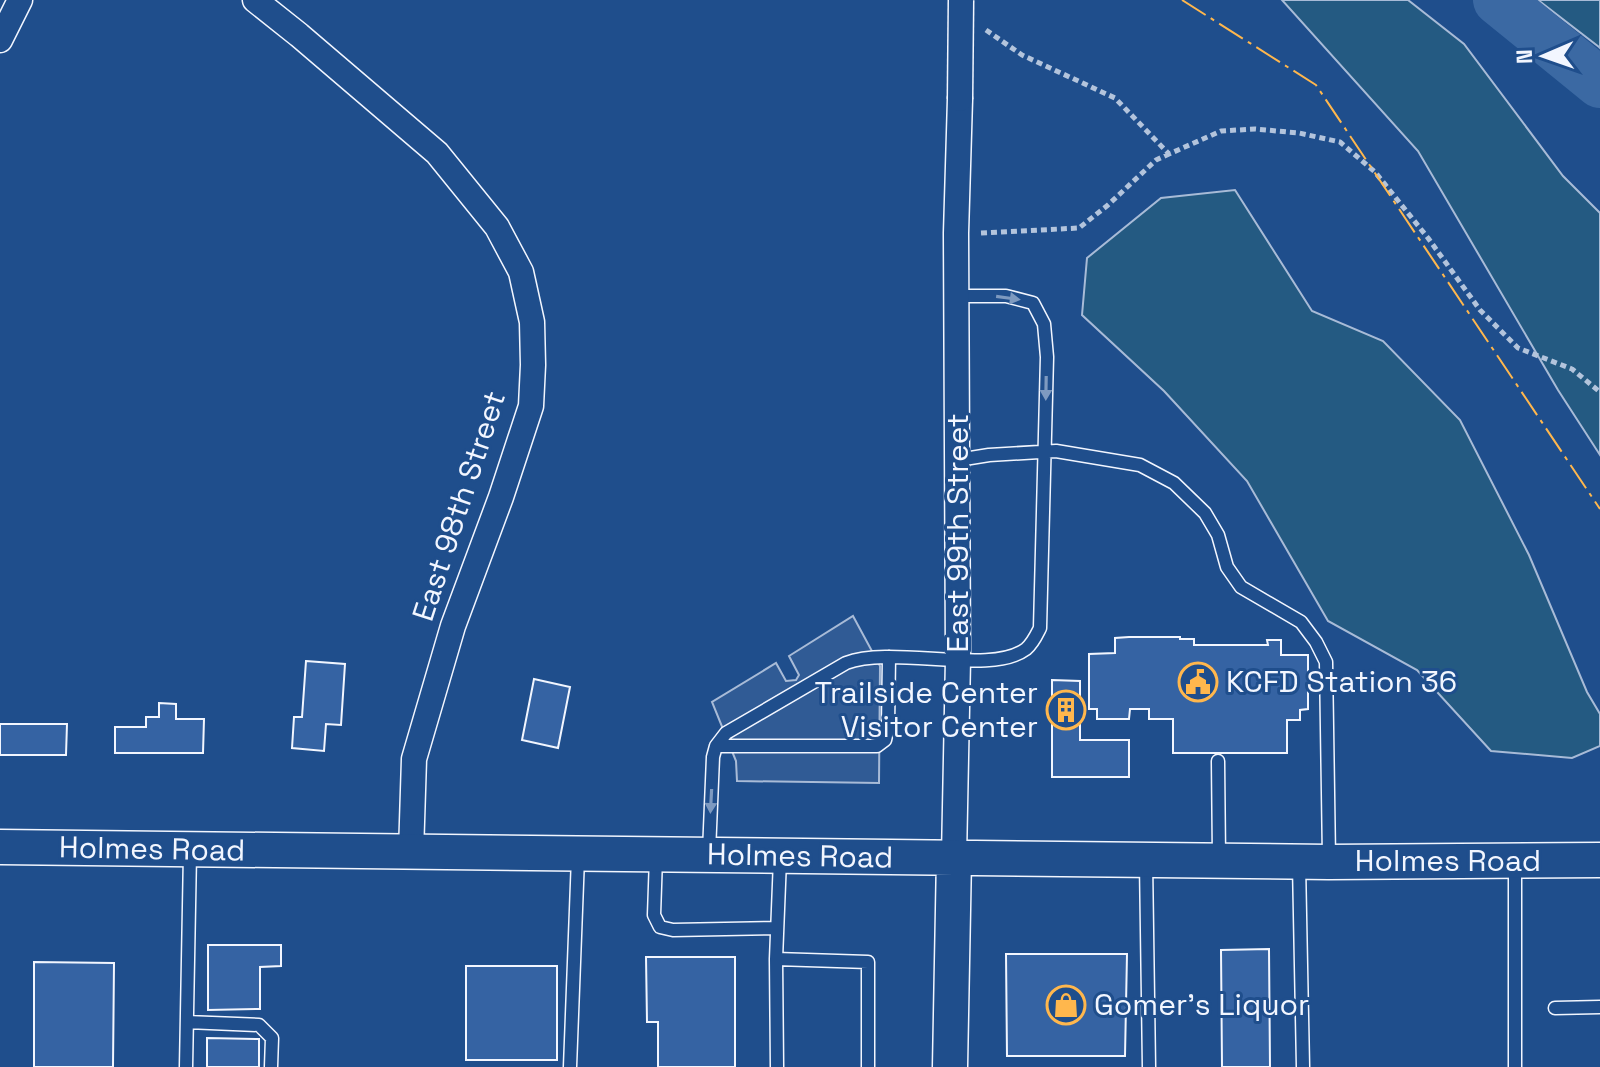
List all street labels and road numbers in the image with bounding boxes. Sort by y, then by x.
street label: East 98th Street [403,386,514,626]
street label: East 99th Street [938,413,977,653]
street label: Holmes Road [59,827,245,870]
street label: Holmes Road [707,834,893,877]
street label: Holmes Road [1355,841,1541,880]

